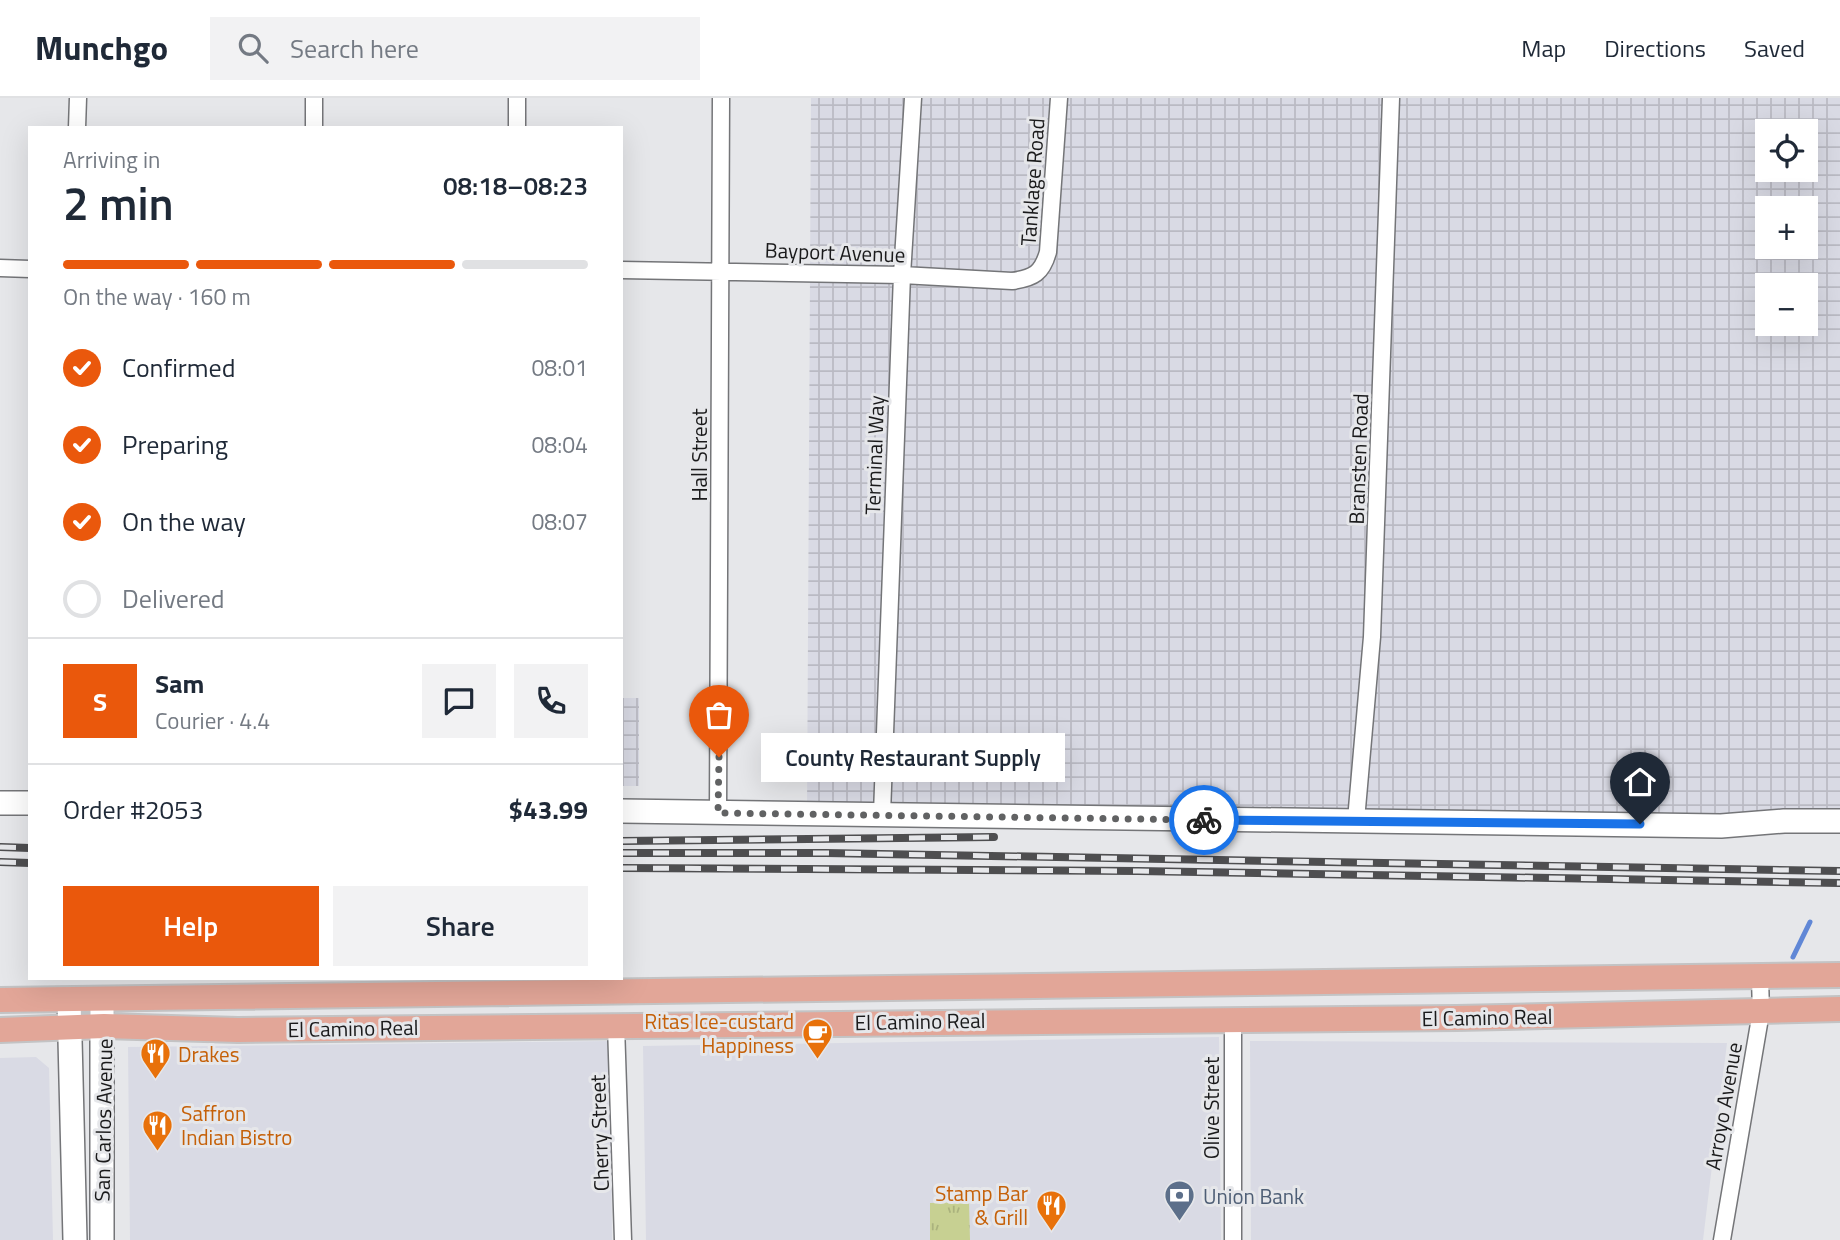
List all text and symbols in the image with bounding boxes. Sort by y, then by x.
search box [210,17,700,80]
text: Munchgo [35,23,168,73]
icon: search [234,29,272,67]
text: Search here [290,29,419,68]
text: Map [1521,30,1566,66]
text: Directions [1604,30,1706,66]
text: Saved [1744,30,1805,66]
street label: Tanklage Road [1012,117,1052,247]
map controls [1755,119,1818,336]
button: locate [1755,119,1818,182]
text: Arriving in [63,142,160,177]
text: 08:18–08:23 [443,166,588,205]
text: 2 min [63,168,174,238]
button: + [1755,196,1818,259]
street label: Bayport Avenue [764,234,906,270]
button: − [1755,273,1818,336]
text: On the way · 160 m [63,279,251,314]
text: Confirmed [122,348,236,387]
icon: check [63,349,101,387]
text: 08:01 [531,350,588,385]
street label: Bransten Road [1340,393,1376,525]
street label: Terminal Way [856,395,892,515]
street label: Hall Street [683,408,715,502]
text: Preparing [122,425,228,464]
icon: check [63,426,101,464]
text: 08:04 [531,427,588,462]
text: On the way [122,502,246,541]
icon: check [63,503,101,541]
text: 08:07 [531,504,588,539]
text: Delivered [122,579,225,618]
text: Sam [155,664,204,703]
button: chat [422,664,496,738]
button: phone [514,664,588,738]
text: S [93,682,107,721]
pin [689,685,749,757]
icon: bag [700,696,738,734]
text: Courier · 4.4 [155,703,270,738]
callout: County Restaurant Supply [761,732,1066,782]
text: County Restaurant Supply [785,740,1041,775]
pin [1610,752,1670,824]
icon: home [1621,763,1659,801]
courier [1169,785,1239,855]
text: Order #2053 [63,790,203,829]
text: $43.99 [509,790,588,829]
icon: bike [1185,801,1223,839]
button: Help [63,886,319,966]
button: Share [333,886,588,966]
street label: El Camino Real [1421,1000,1553,1034]
street label: El Camino Real [854,1004,986,1038]
place label: Ritas Ice-custard Happiness [644,1005,794,1061]
street label: El Camino Real [287,1011,419,1045]
cafe icon: Ritas Ice-custard Happiness [800,1016,834,1060]
restaurant icon: Drakes [138,1037,172,1081]
street label: San Carlos Avenue [86,1038,120,1202]
place label: Drakes [178,1038,240,1070]
street label: Arroyo Avenue [1696,1040,1750,1172]
street label: Olive Street [1195,1056,1227,1159]
street label: Cherry Street [581,1073,617,1192]
place label: Saffron Indian Bistro [181,1097,292,1153]
restaurant icon: Saffron Indian Bistro [141,1108,175,1152]
place label: Stamp Bar & Grill [935,1177,1028,1233]
bank icon: Union Bank [1163,1179,1197,1223]
place label: Union Bank [1203,1180,1304,1212]
restaurant icon: Stamp Bar & Grill [1034,1188,1068,1232]

